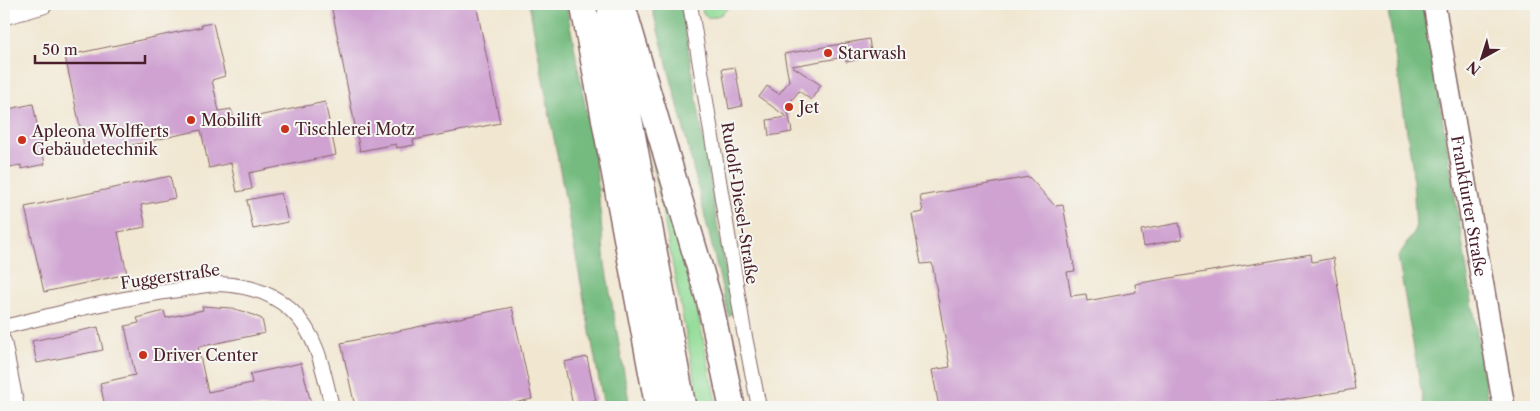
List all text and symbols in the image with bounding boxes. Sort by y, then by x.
scale bar [35,32,145,64]
north arrow [1458,32,1508,82]
text: 50 m [42,40,78,59]
place label: Starwash [838,43,907,63]
marker: Starwash [822,47,834,59]
text: N [1463,57,1484,79]
place label: Jet [796,97,819,117]
marker: Jet [783,101,795,113]
place label: Mobilift [201,110,262,130]
marker: Mobilift [185,114,197,126]
place label: Tischlerei Motz [295,119,415,139]
place label: Apleona Wolfferts Gebäudetechnik [31,121,169,159]
street label: Rudolf-Diesel-Straße [717,121,763,285]
marker: Tischlerei Motz [279,123,291,135]
marker: Apleona Wolfferts Gebäudetechnik [16,134,28,146]
street label: Frankfurter Straße [1447,134,1491,278]
street label: Fuggerstraße [119,259,221,293]
place label: Driver Center [153,345,258,365]
marker: Driver Center [137,349,149,361]

